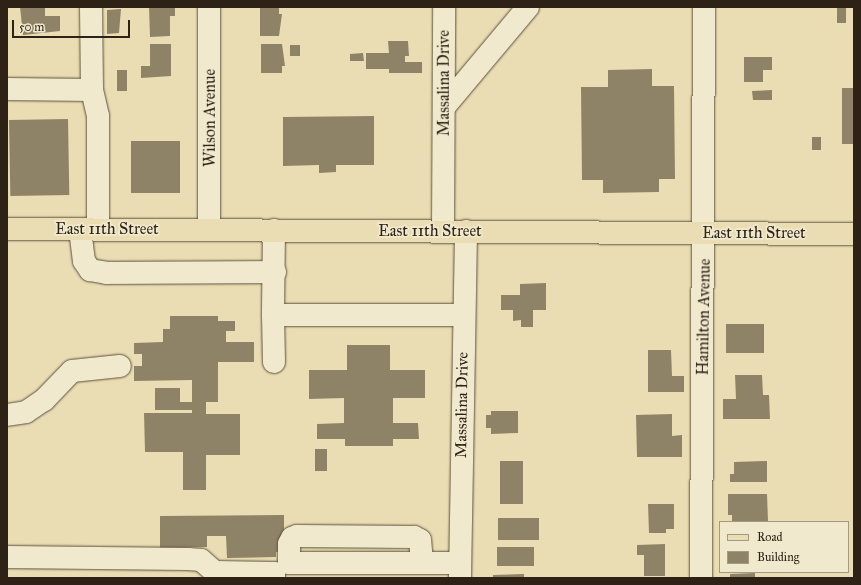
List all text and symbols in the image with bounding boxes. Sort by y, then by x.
scale bar [14,12,132,38]
text: 50 m [19,20,44,34]
street label: Massalina Drive [434,30,454,136]
street label: Wilson Avenue [200,69,220,167]
street label: East 11th Street [55,219,159,239]
street label: East 11th Street [378,221,482,241]
street label: East 11th Street [702,223,806,243]
street label: Hamilton Avenue [693,258,715,376]
street label: Massalina Drive [451,352,473,458]
legend [719,521,849,573]
text: Road [757,530,783,544]
text: Building [757,550,799,564]

